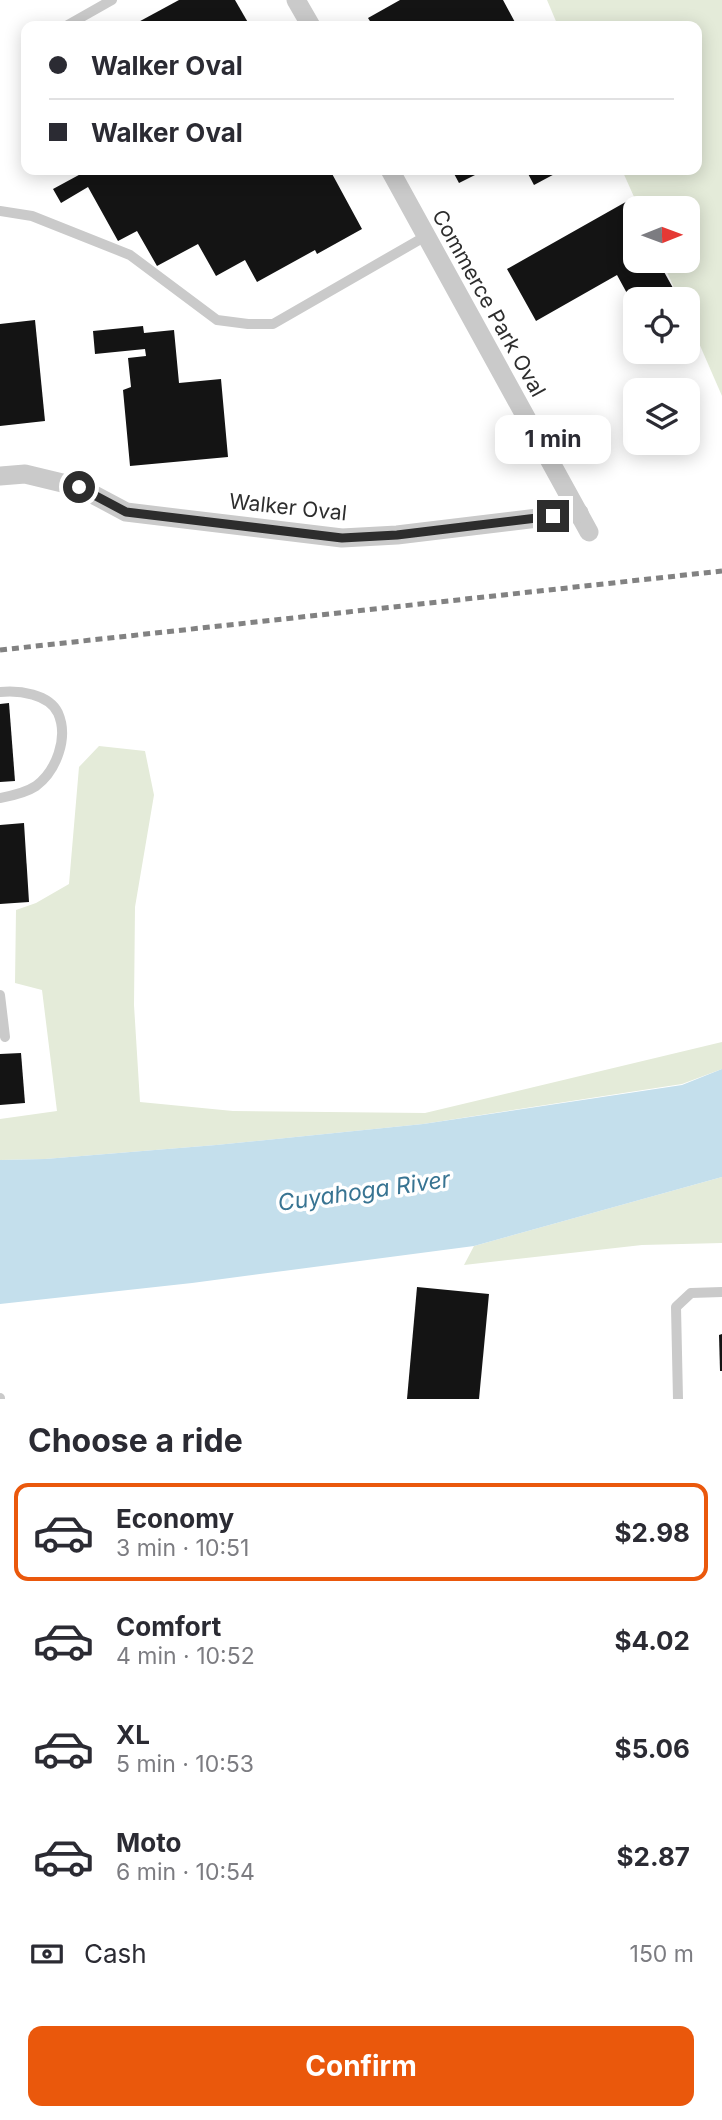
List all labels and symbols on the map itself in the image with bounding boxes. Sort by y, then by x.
north arrow [623,196,700,273]
street label: Commerce Park Oval [427,205,551,401]
callout: 1 min [495,414,611,463]
route start [63,471,95,503]
street label: Walker Oval [228,488,348,526]
route end [537,500,569,532]
water label: Cuyahoga River [276,1165,453,1217]

